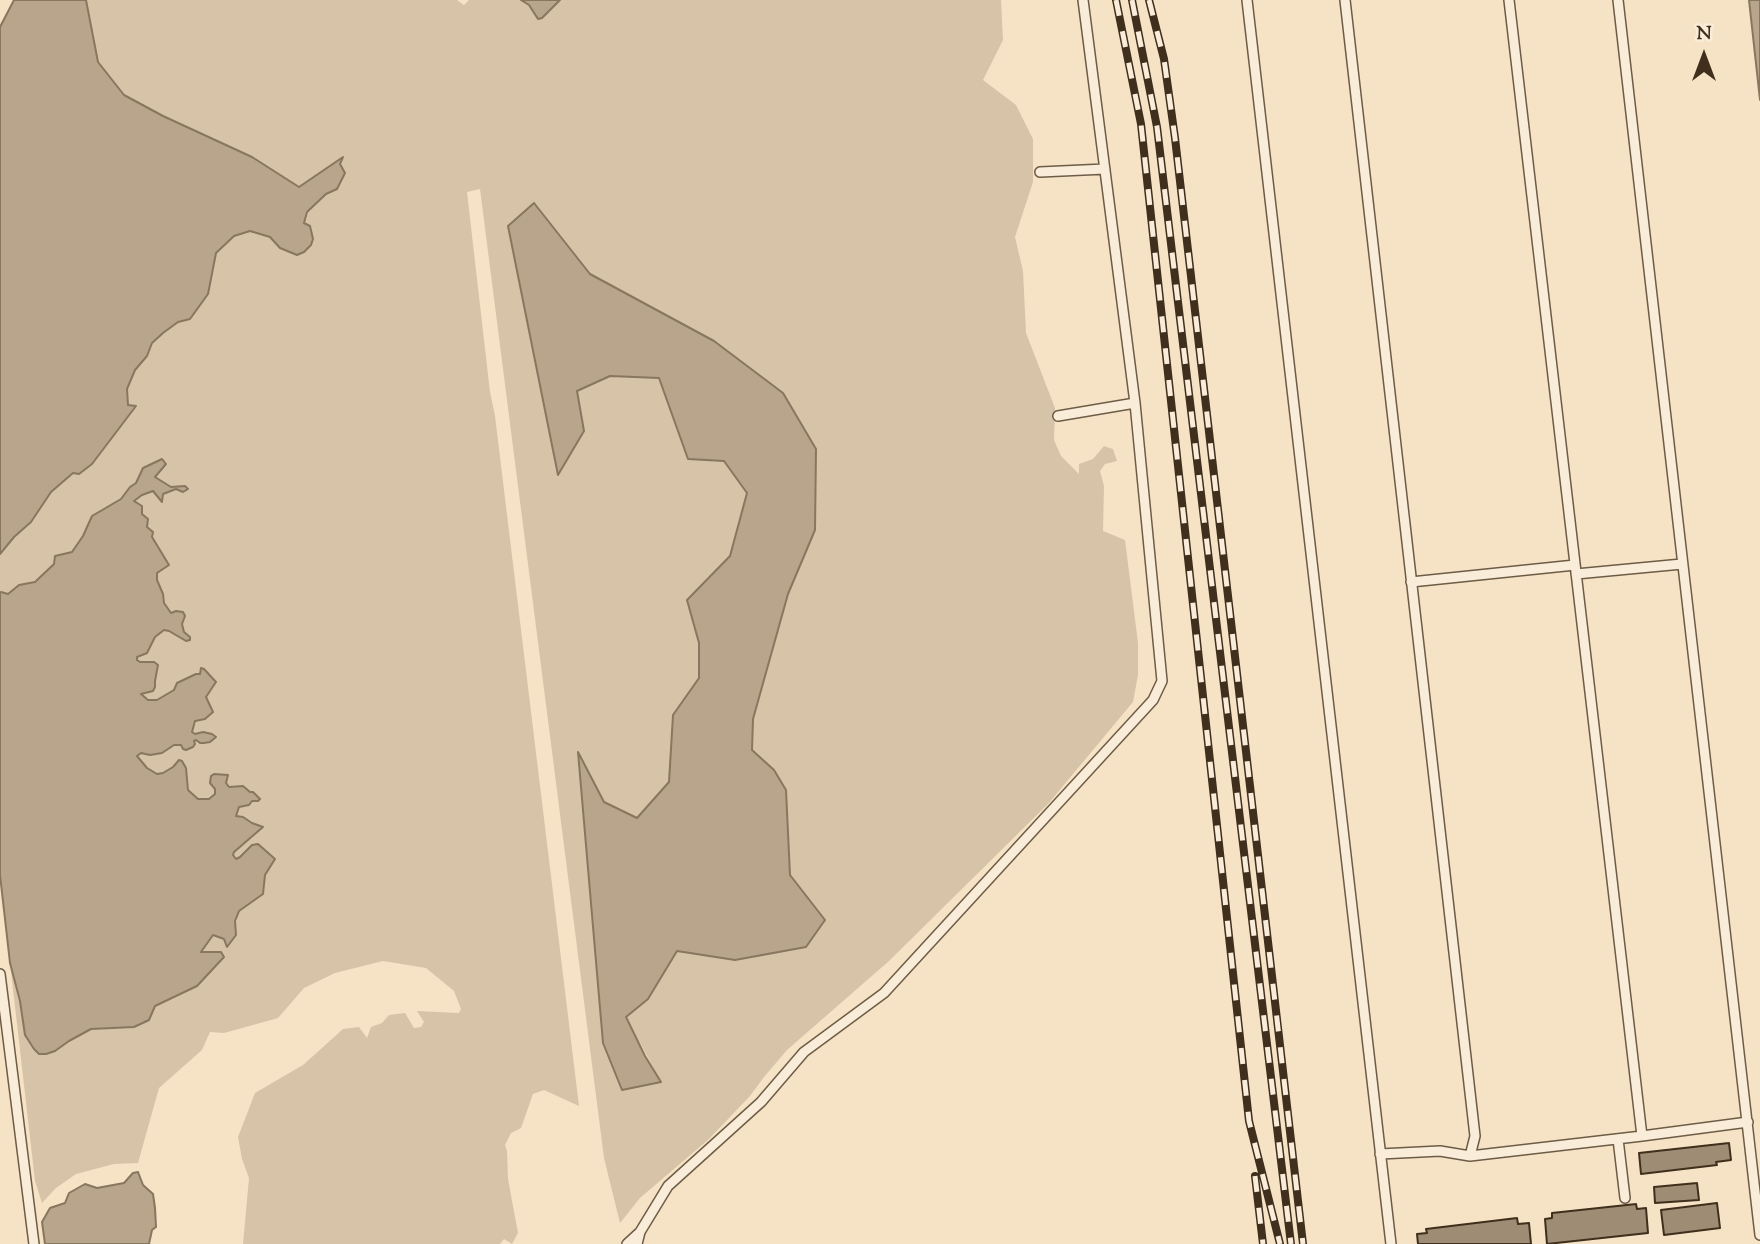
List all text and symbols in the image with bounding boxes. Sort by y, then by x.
north arrow [1669,21,1739,91]
text: N [1696,21,1712,48]

